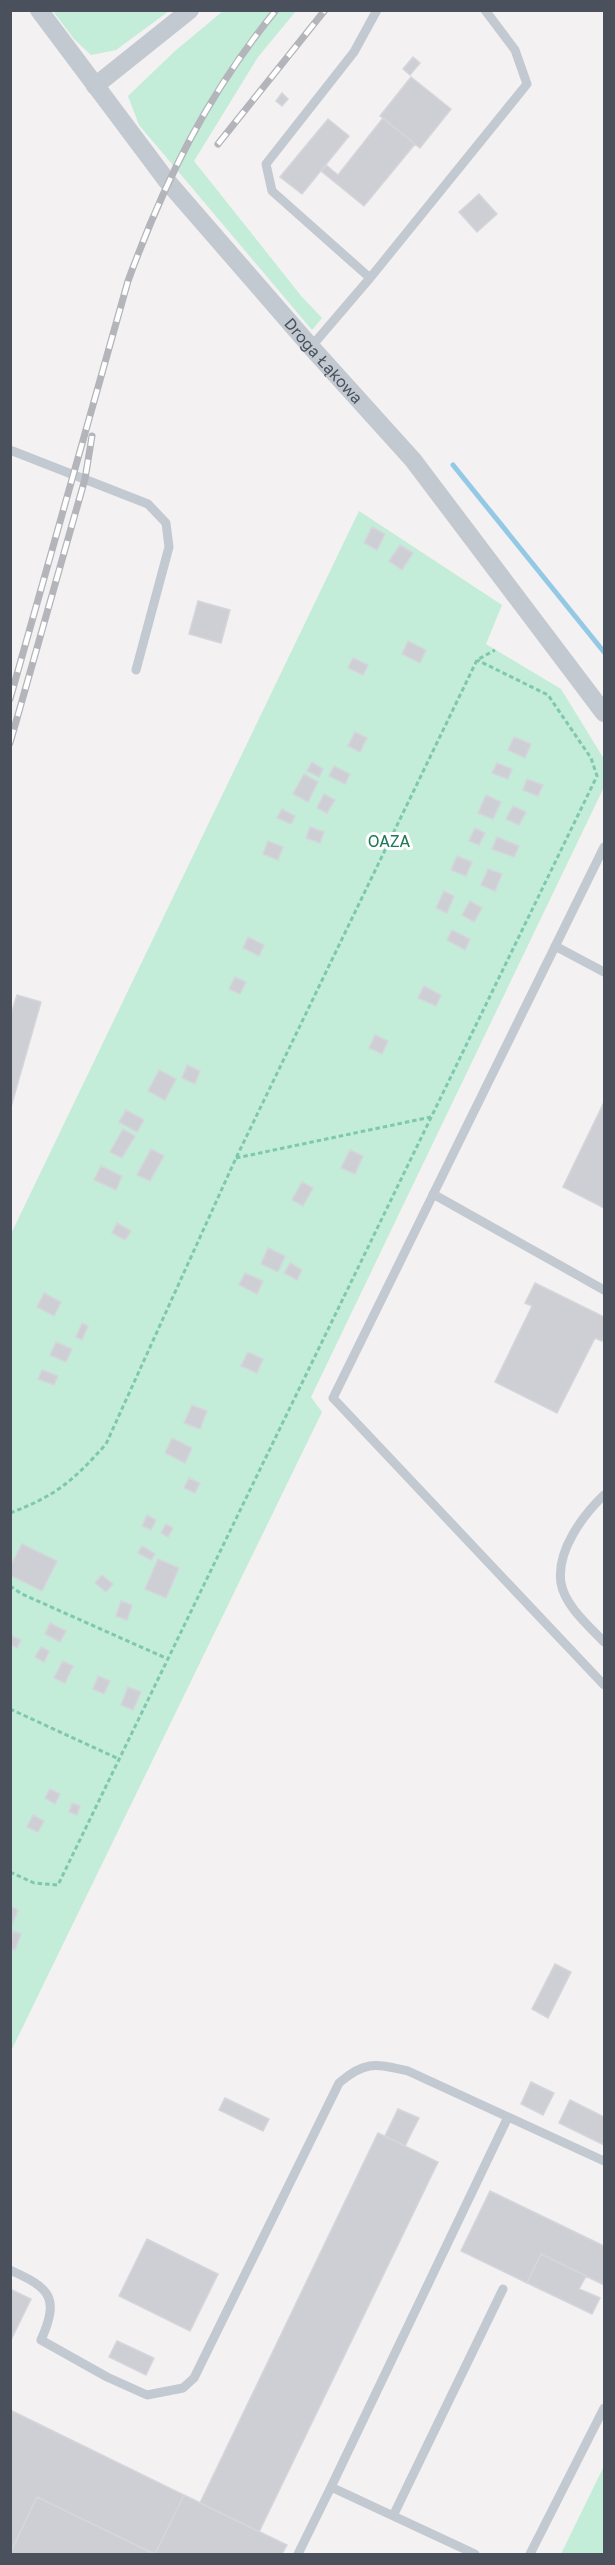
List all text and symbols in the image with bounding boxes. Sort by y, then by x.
street label: Droga Łąkowa [280,314,367,408]
park label: OAZA [368,831,411,851]

